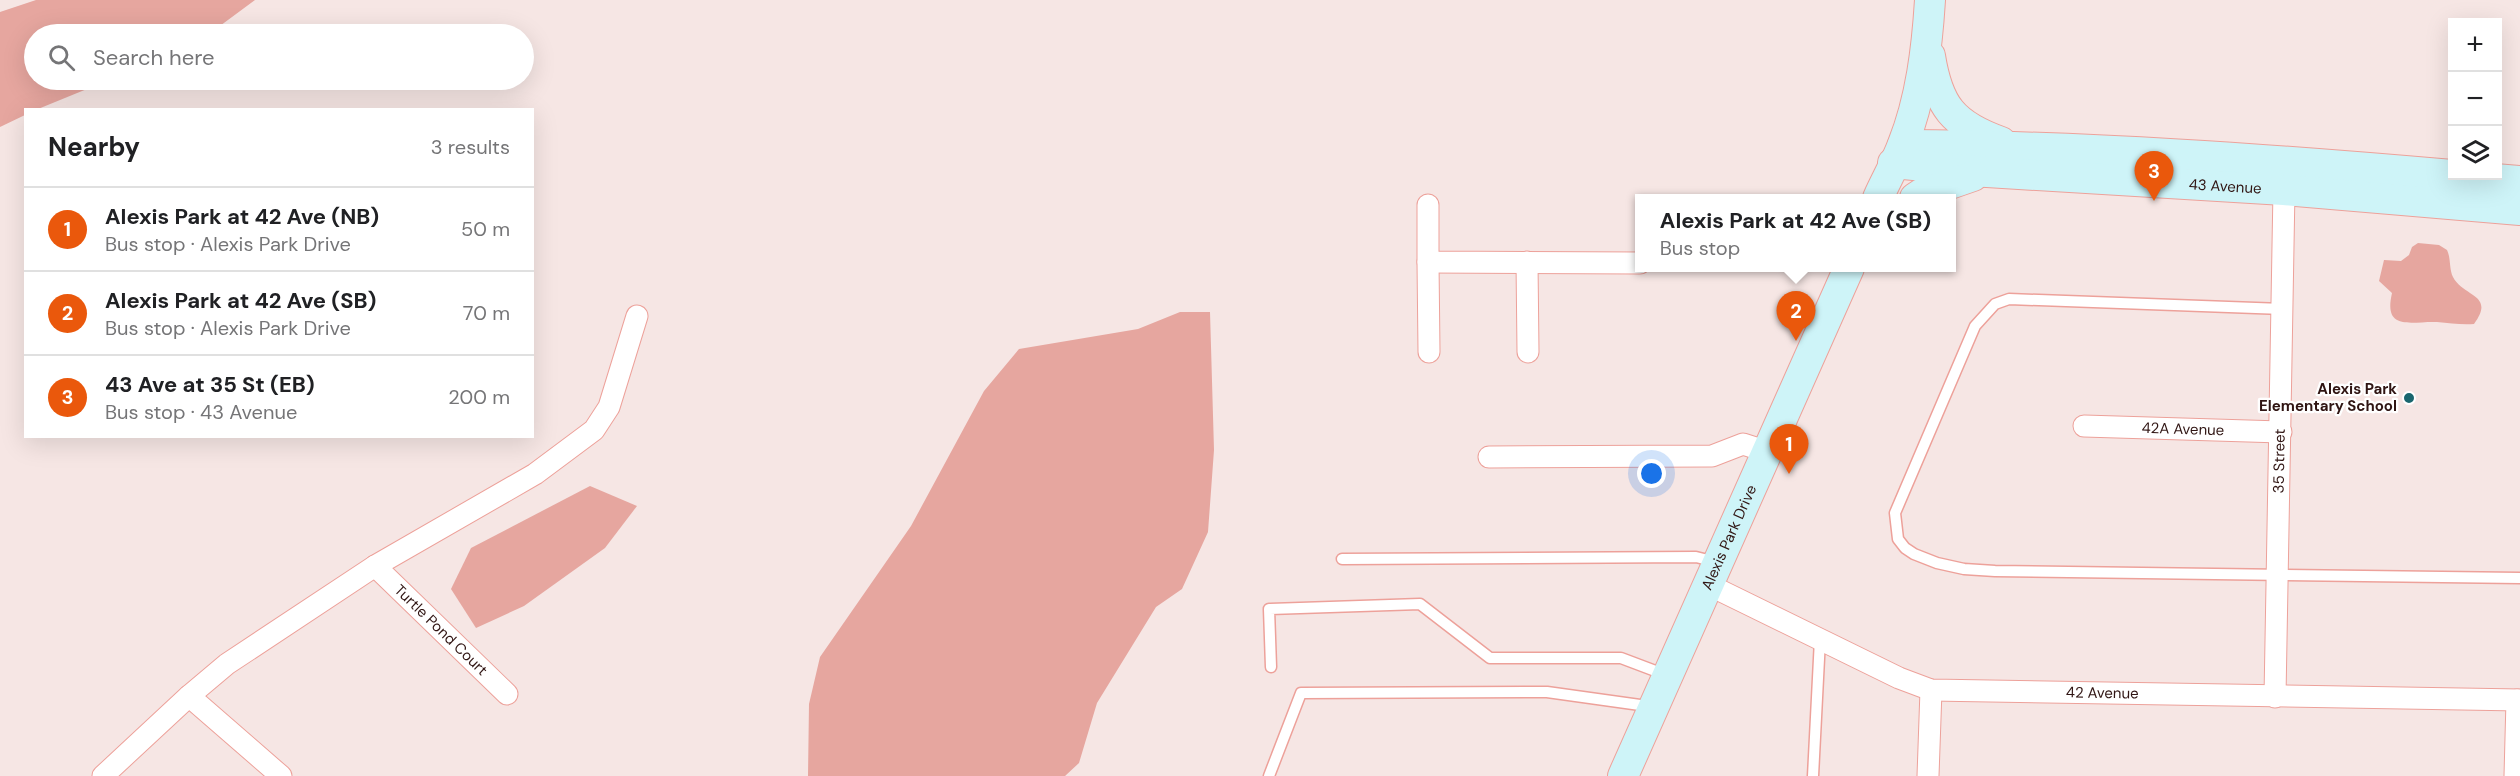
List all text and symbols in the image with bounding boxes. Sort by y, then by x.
map controls [2448,18,2502,180]
button: + [2448,18,2502,72]
search box [24,24,534,90]
icon: search [45,41,78,74]
text: Search here [93,43,214,72]
button: − [2448,72,2502,126]
button: layers [2448,126,2502,180]
text: Nearby [48,130,140,164]
text: 3 results [431,134,510,160]
pin: 3 [2134,152,2174,201]
street label: 43 Avenue [2188,174,2262,199]
popup [1635,194,1956,272]
text: Alexis Park at 42 Ave (NB) [105,202,379,231]
text: Alexis Park at 42 Ave (SB) [1660,206,1931,235]
text: 1 [64,216,71,242]
text: 50 m [461,216,510,242]
text: Bus stop · Alexis Park Drive [105,231,351,257]
text: Bus stop [1660,235,1740,261]
text: Alexis Park at 42 Ave (SB) [105,286,376,315]
pin: 2 [1776,292,1816,341]
text: 2 [62,300,73,326]
text: 70 m [463,300,510,326]
text: Bus stop · Alexis Park Drive [105,315,351,341]
text: 43 Ave at 35 St (EB) [105,370,315,399]
place label: Alexis Park Elementary School [2259,379,2397,416]
text: 3 [61,384,74,410]
text: 200 m [448,384,510,410]
marker: Alexis Park Elementary School [2402,391,2416,405]
text: Bus stop · 43 Avenue [105,399,297,425]
street label: 42A Avenue [2141,418,2225,440]
pin: 1 [1770,424,1808,474]
street label: 35 Street [2269,428,2290,493]
your location [1637,459,1666,488]
street label: Alexis Park Drive [1697,482,1761,593]
street label: Turtle Pond Court [390,580,492,680]
street label: 42 Avenue [2066,682,2139,704]

